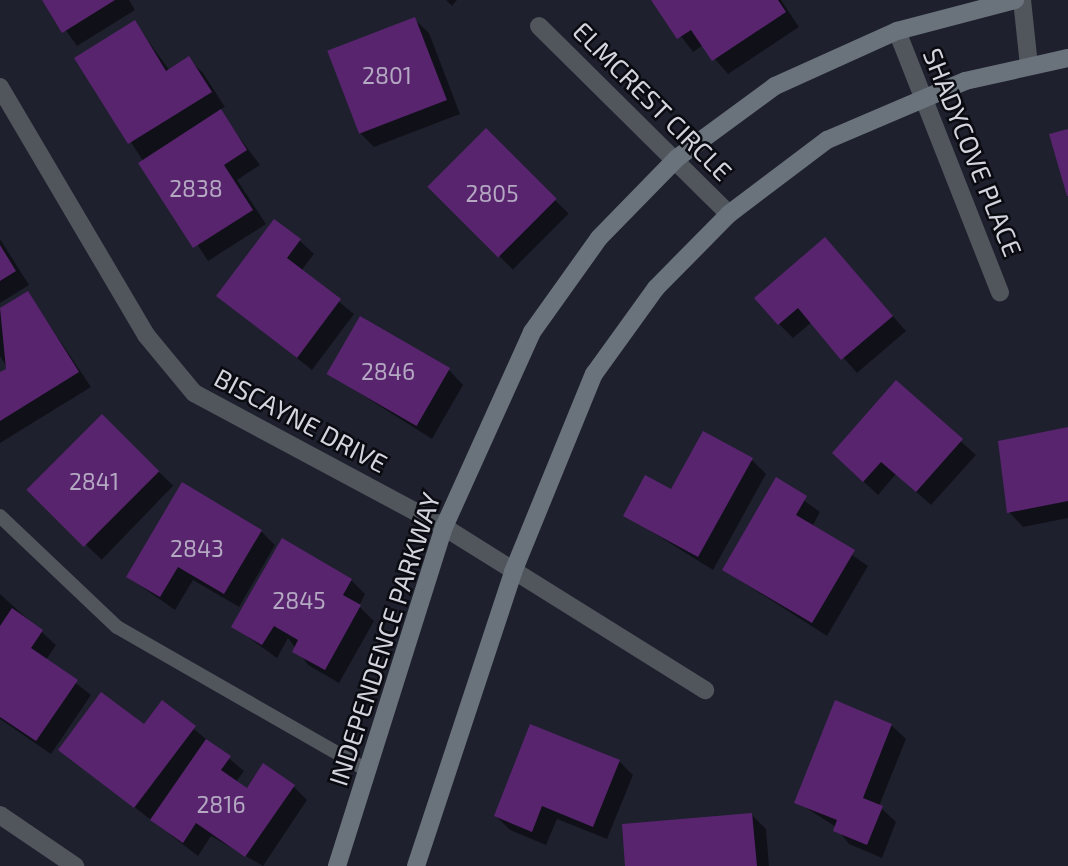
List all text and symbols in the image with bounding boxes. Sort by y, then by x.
street label: ELMCREST CIRCLE [567,15,739,187]
street label: SHADYCOVE PLACE [917,43,1029,261]
house number: 2801 [362,61,412,89]
house number: 2838 [169,174,223,202]
house number: 2805 [465,179,519,207]
house number: 2846 [361,357,415,385]
street label: BISCAYNE DRIVE [209,361,393,479]
house number: 2841 [69,467,119,495]
street label: INDEPENDENCE PARKWAY [322,489,446,789]
house number: 2843 [170,534,224,562]
house number: 2845 [272,586,326,614]
house number: 2816 [196,790,246,818]

